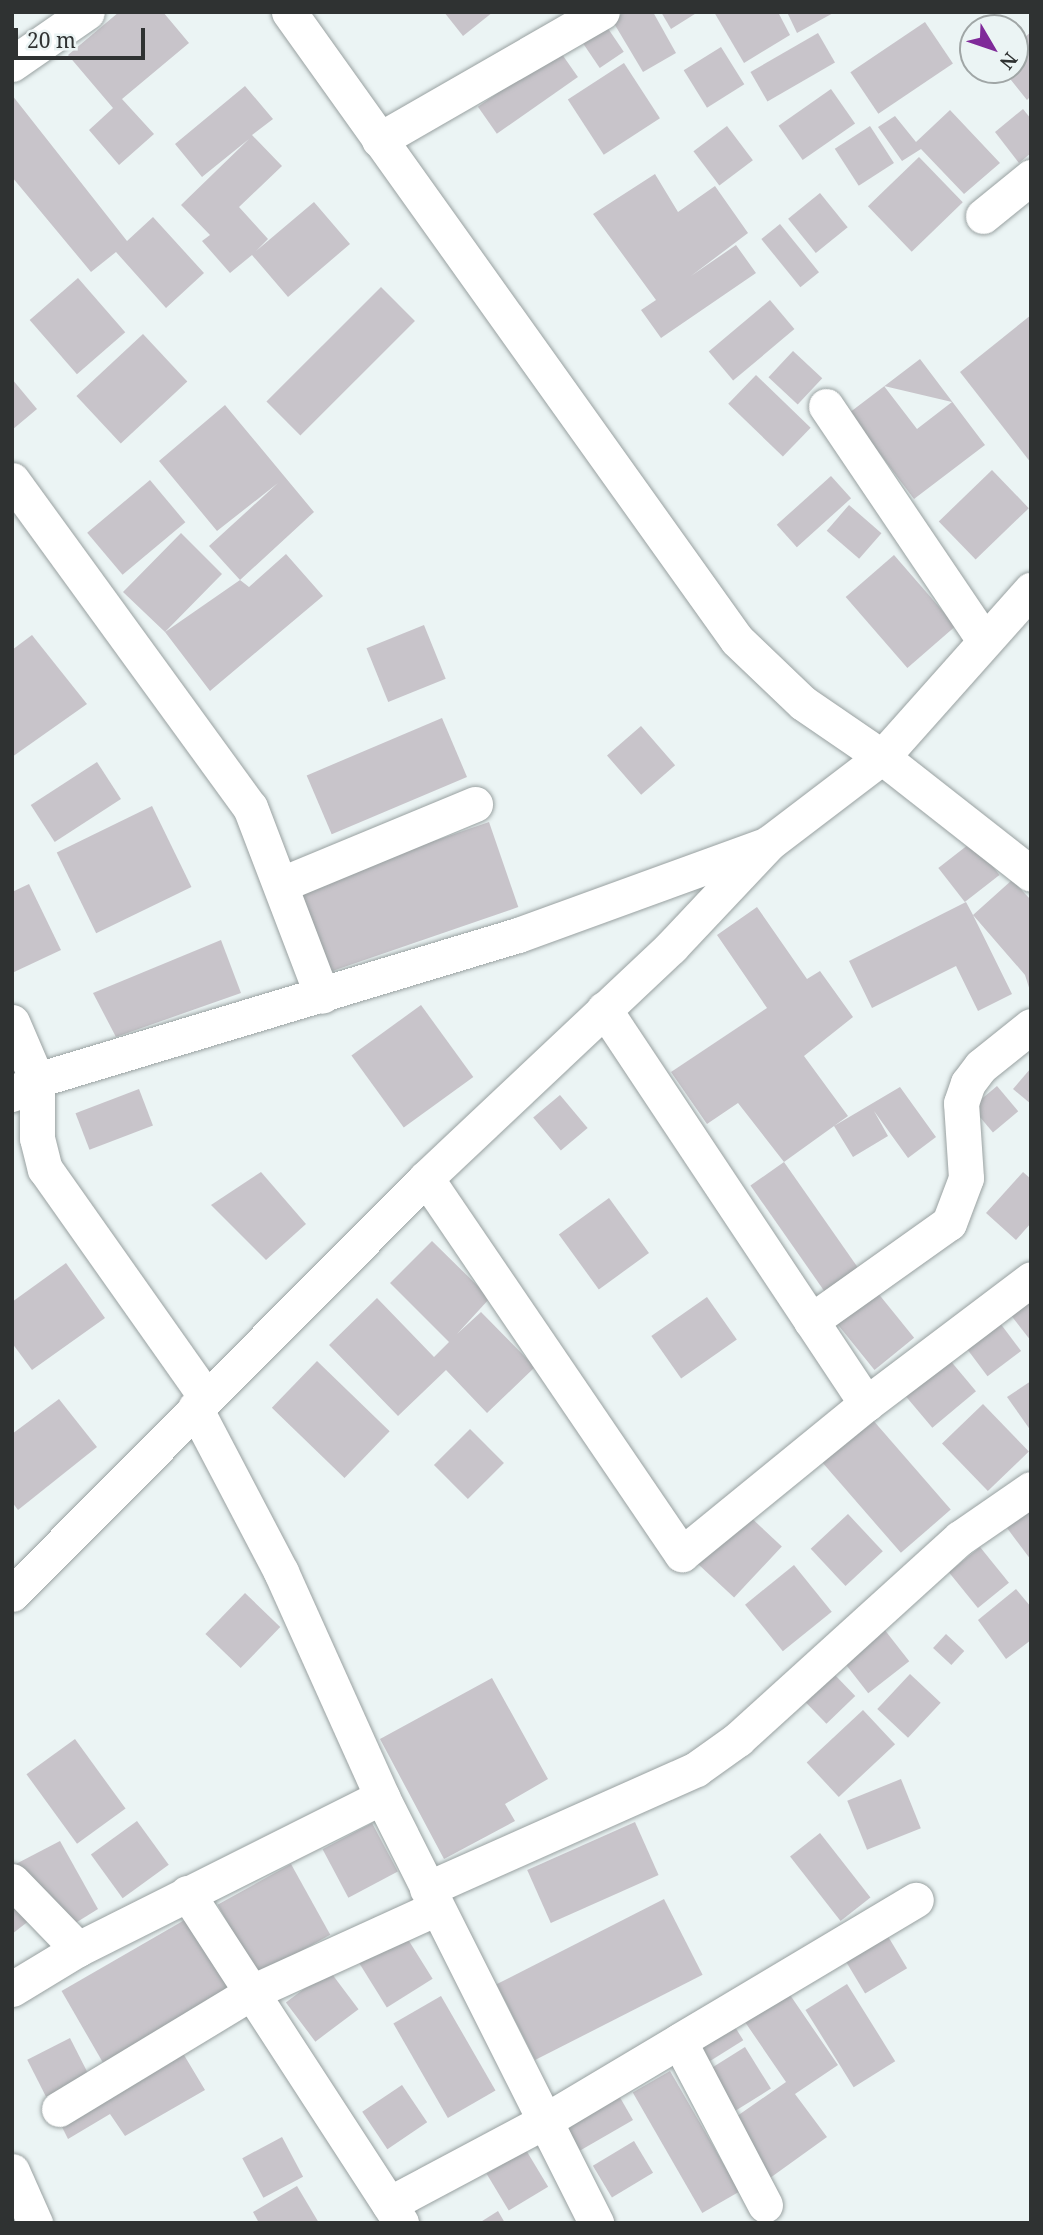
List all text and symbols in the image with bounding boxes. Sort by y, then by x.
scale bar [18,14,149,58]
north arrow [959,14,1029,84]
text: 20 m [27,26,76,54]
text: N [994,47,1024,75]

